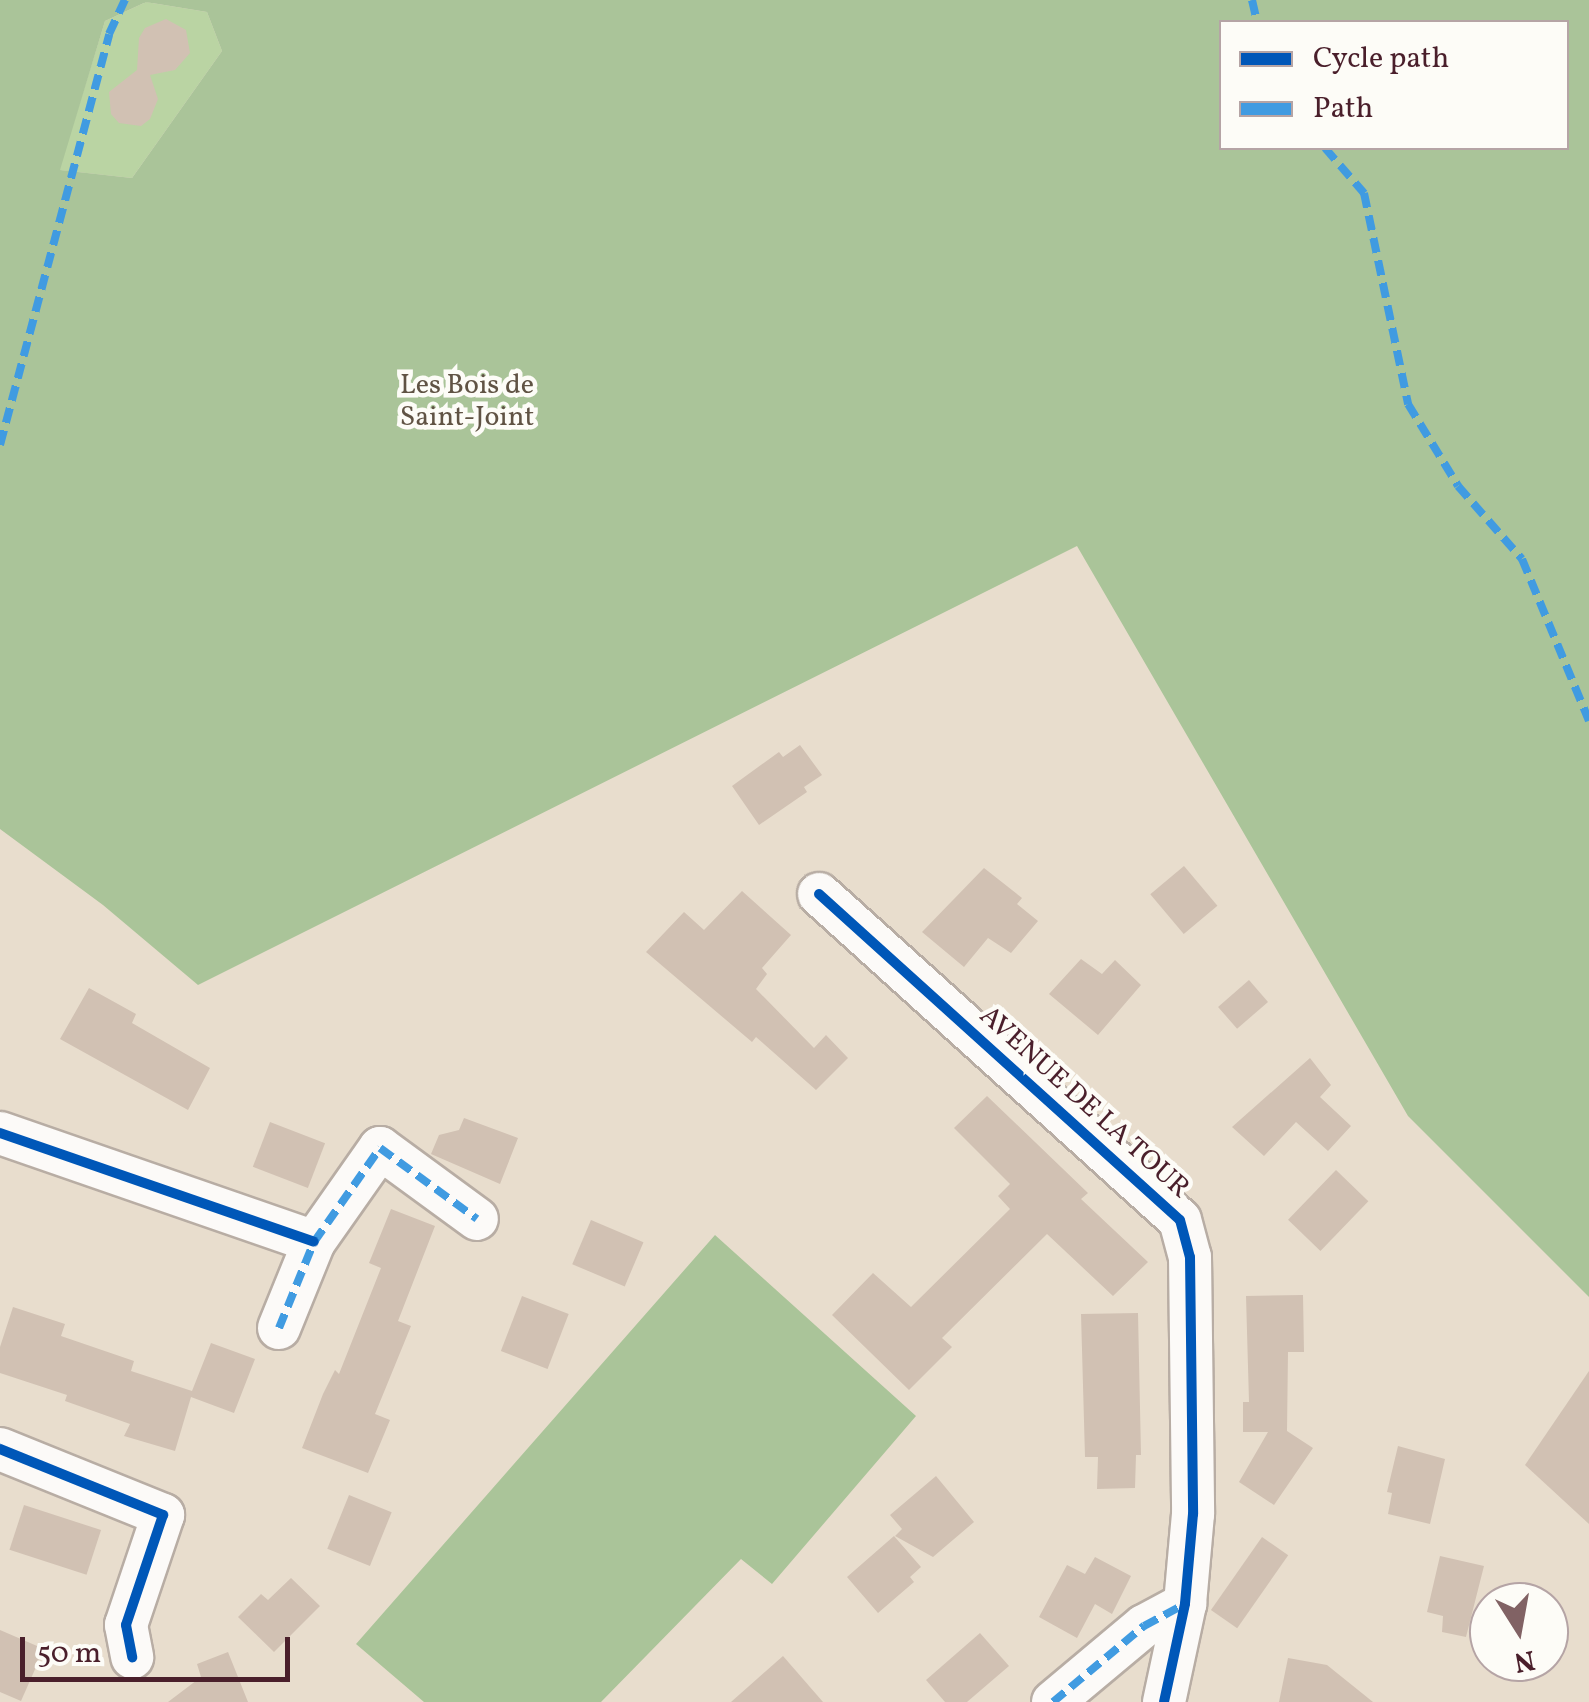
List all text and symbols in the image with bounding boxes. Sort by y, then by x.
legend [1219,20,1569,150]
text: Cycle path [1313,38,1449,80]
text: Path [1313,88,1373,130]
park label: Les Bois de Saint-Joint [400,369,534,435]
street label: AVENUE DE LA TOUR [972,999,1196,1207]
north arrow [1469,1582,1569,1682]
scale bar [25,1617,295,1679]
text: 50 m [37,1633,101,1675]
text: N [1511,1639,1538,1681]

